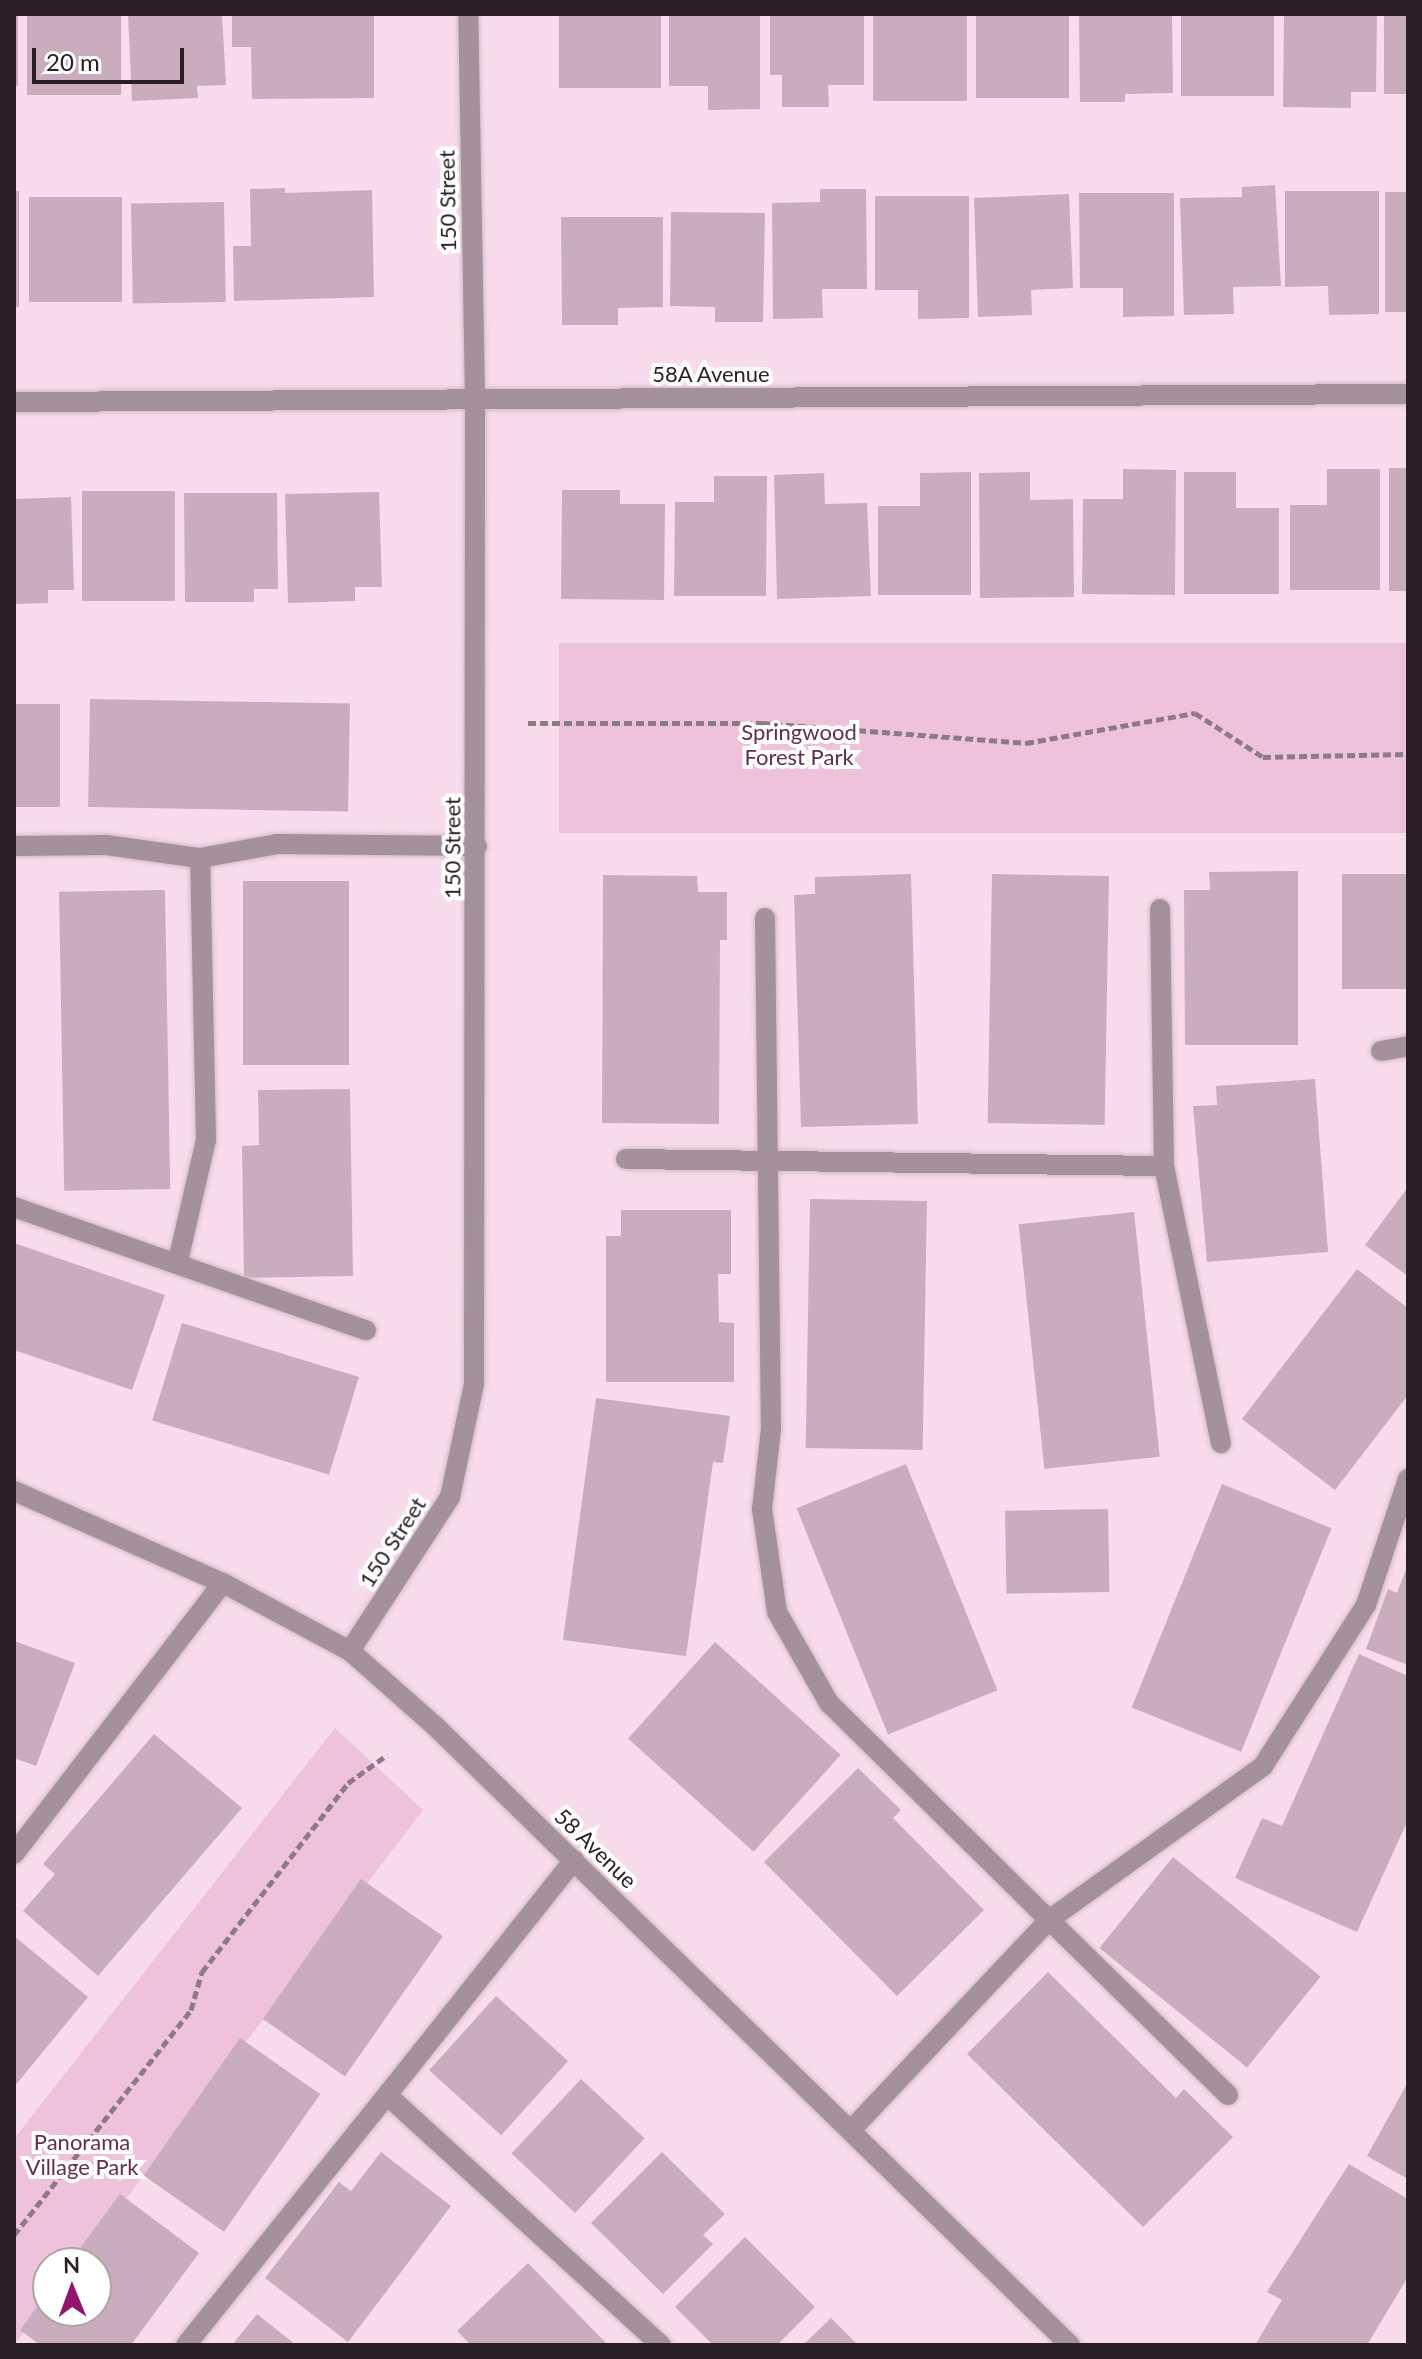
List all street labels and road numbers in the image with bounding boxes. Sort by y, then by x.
street label: 150 Street [433,150,461,252]
street label: 58A Avenue [652,361,770,387]
street label: 150 Street [439,797,465,899]
street label: 150 Street [353,1492,431,1592]
street label: 58 Avenue [549,1802,643,1894]

